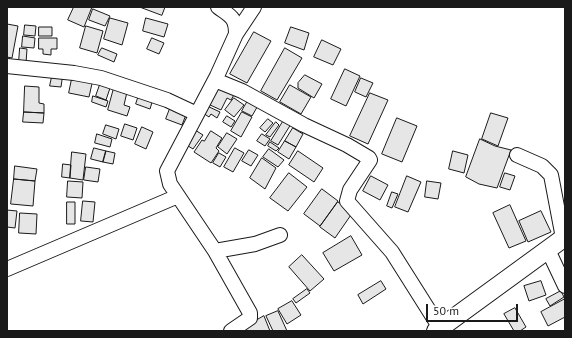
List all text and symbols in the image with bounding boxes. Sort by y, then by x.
scale bar [428,296,520,322]
text: 50 m [433,303,459,318]

